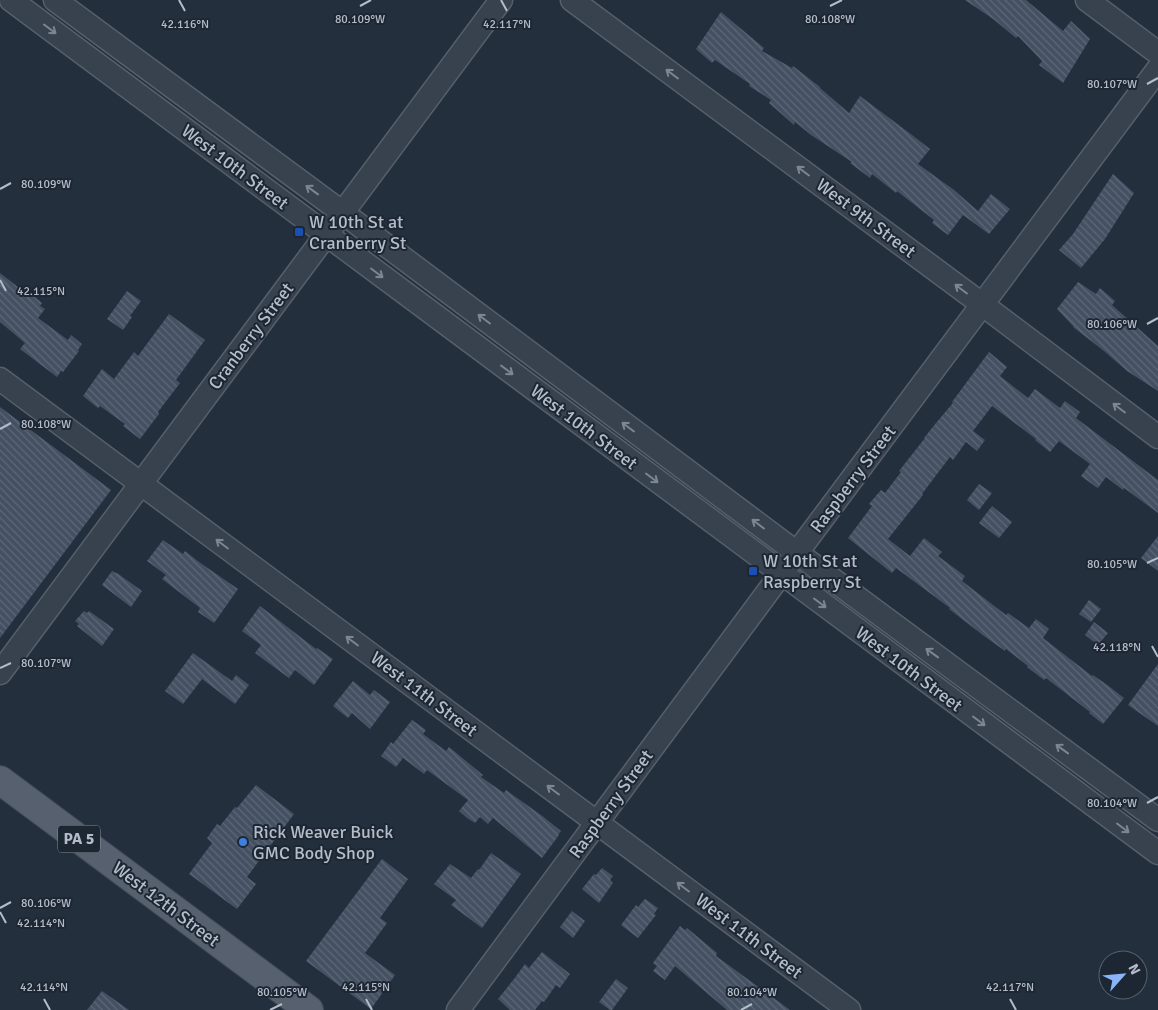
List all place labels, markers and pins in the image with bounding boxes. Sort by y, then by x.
place label: W 10th St at Cranberry St [309,211,406,254]
marker: W 10th St at Cranberry St [293,226,305,238]
place label: W 10th St at Raspberry St [763,550,861,593]
marker: W 10th St at Raspberry St [747,565,759,577]
place label: Rick Weaver Buick GMC Body Shop [253,821,393,864]
marker: Rick Weaver Buick GMC Body Shop [237,836,249,848]

